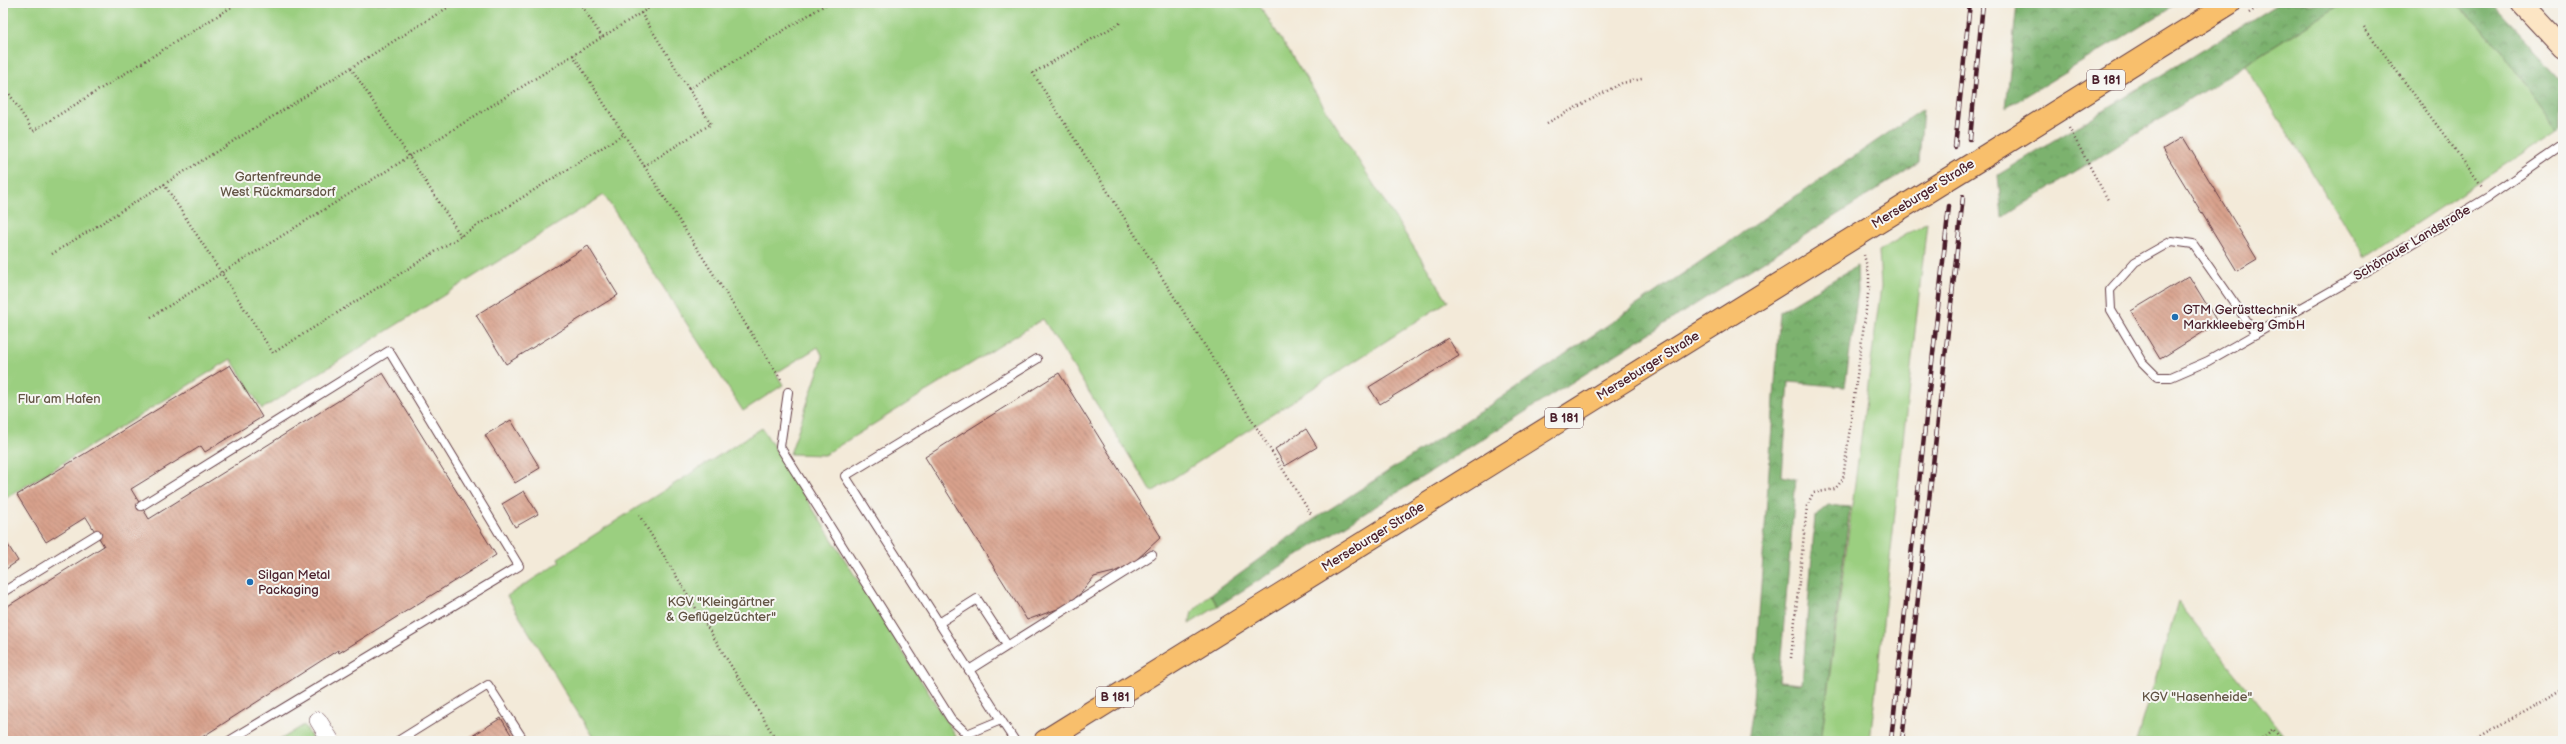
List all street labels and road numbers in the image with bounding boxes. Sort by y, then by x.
road number: B 181 [2087,70,2125,90]
street label: Merseburger Straße [1869,156,1978,232]
street label: Schönauer Landstraße [2351,202,2474,284]
street label: Merseburger Straße [1594,328,1703,404]
road number: B 181 [1545,408,1583,428]
street label: Merseburger Straße [1319,499,1428,575]
road number: B 181 [1096,687,1134,707]

